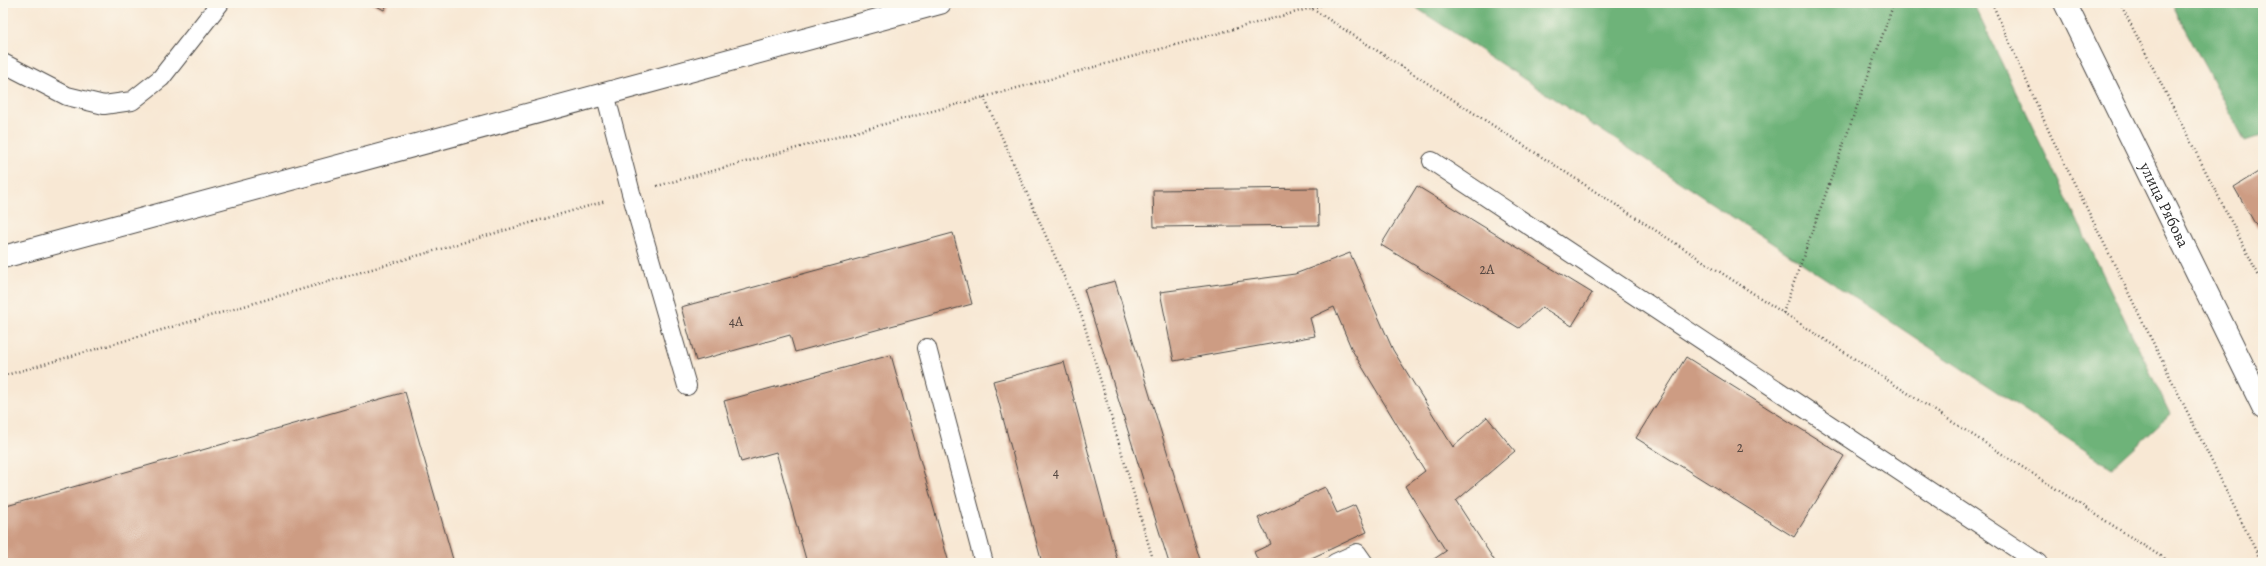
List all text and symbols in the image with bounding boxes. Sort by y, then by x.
street label: улица Рябова [2133,158,2194,252]
house number: 2А [1480,260,1495,279]
house number: 4А [729,312,744,331]
house number: 2 [1737,438,1744,457]
house number: 4 [1053,463,1059,482]

